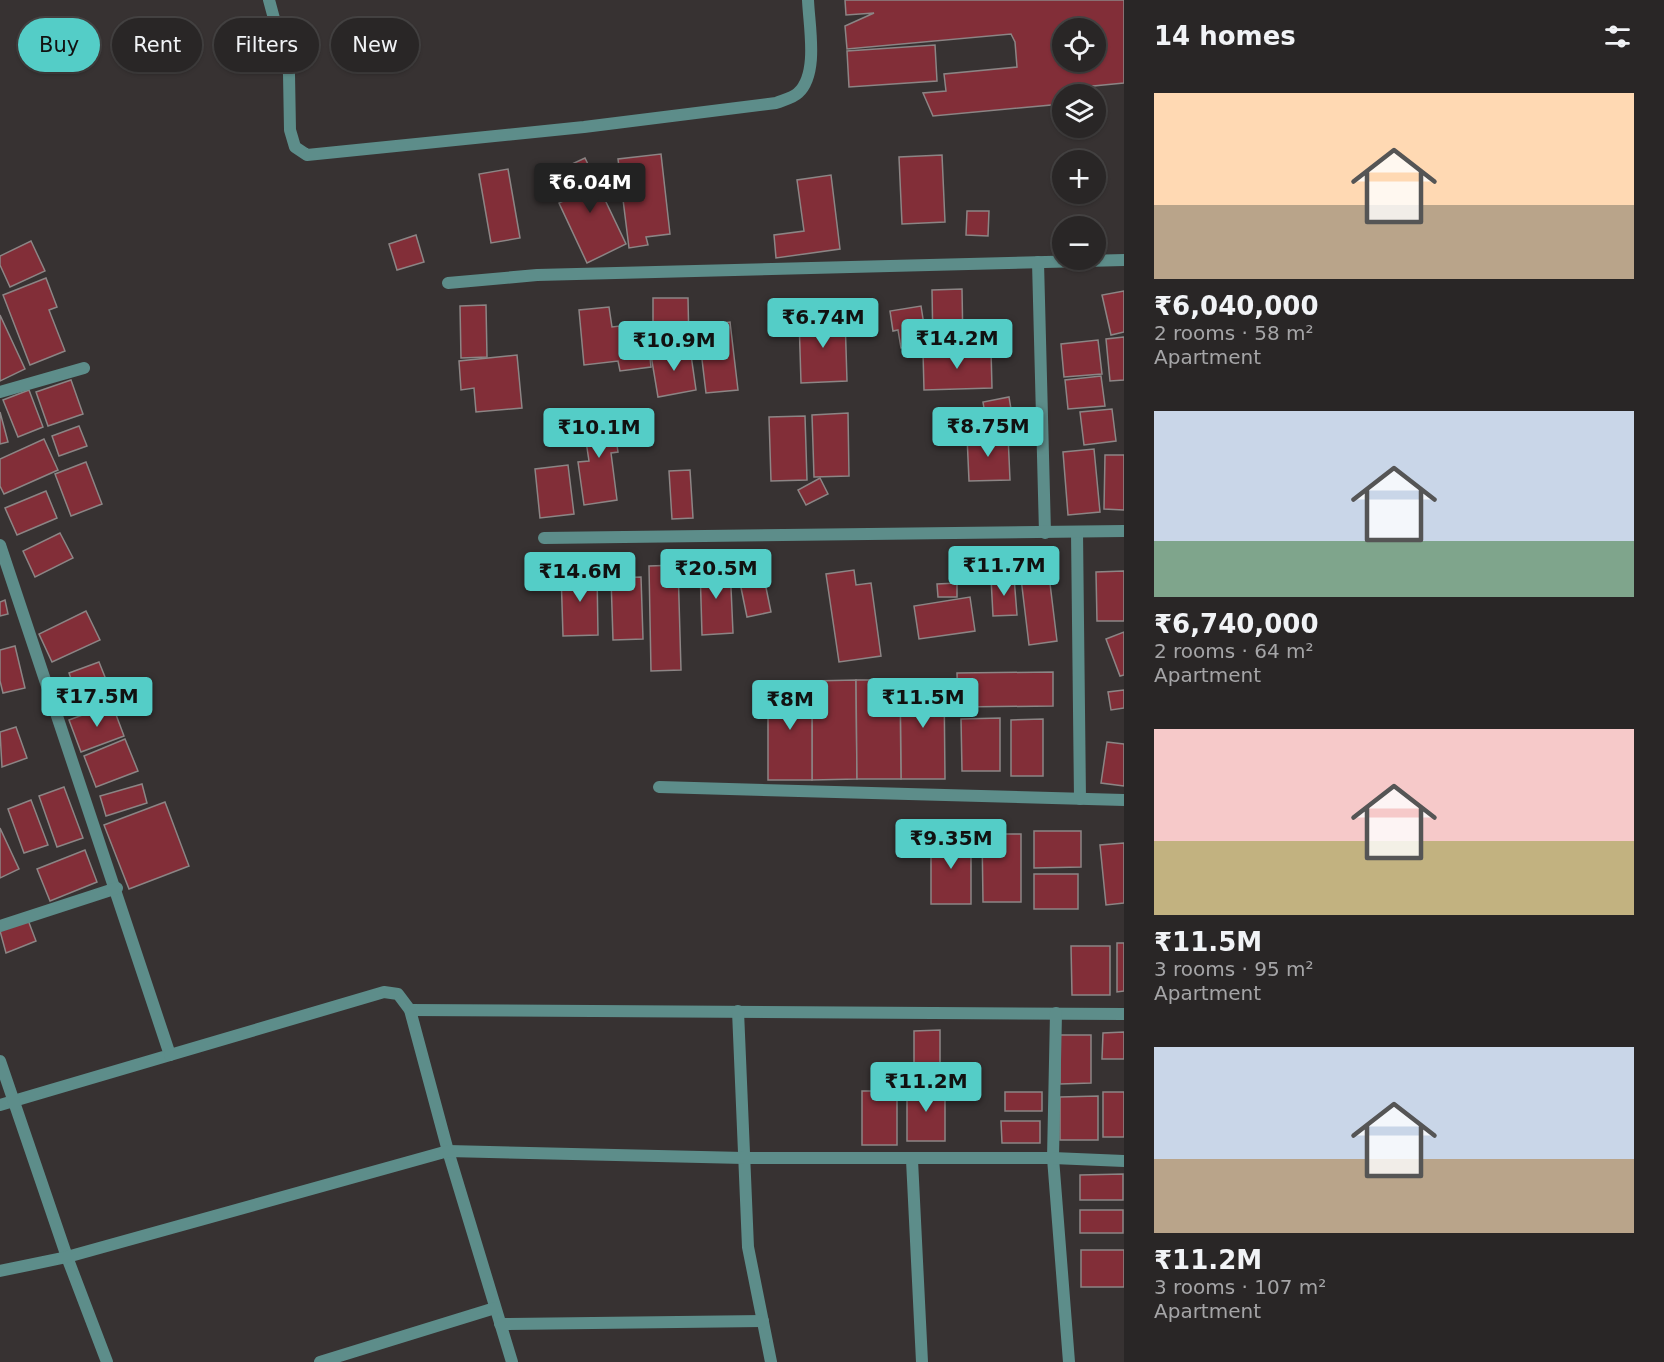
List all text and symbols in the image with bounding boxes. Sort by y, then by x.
chip: Buy [18,18,100,72]
chip: Rent [112,18,202,72]
chip: Filters [214,18,319,72]
chip: New [331,18,419,72]
map controls [1052,18,1106,270]
button: locate [1052,18,1106,72]
icon: filters [1601,20,1634,53]
text: 14 homes [1154,21,1296,51]
button: layers [1052,84,1106,138]
icon: home [1340,132,1448,240]
button: + [1052,150,1106,204]
pin: ₹6.04M [541,163,639,214]
text: ₹6.04M [548,170,632,194]
button: − [1052,216,1106,270]
text: ₹6,040,000 [1154,291,1318,321]
pin: ₹6.74M [774,298,872,349]
text: ₹6.74M [781,305,865,329]
pin: ₹14.2M [908,319,1006,370]
pin: ₹10.9M [625,321,723,372]
text: 2 rooms · 58 m² [1154,321,1314,345]
text: ₹14.2M [915,326,999,350]
text: ₹10.9M [632,328,716,352]
text: Apartment [1154,345,1261,369]
pin: ₹8.75M [939,407,1037,458]
pin: ₹10.1M [550,408,648,459]
text: ₹8.75M [946,414,1030,438]
text: ₹10.1M [557,415,641,439]
icon: home [1340,450,1448,558]
pin: ₹11.7M [955,546,1053,597]
pin: ₹20.5M [667,549,765,600]
pin: ₹14.6M [531,552,629,603]
text: ₹11.7M [962,553,1046,577]
text: ₹20.5M [674,556,758,580]
text: ₹14.6M [538,559,622,583]
text: ₹6,740,000 [1154,609,1318,639]
text: 2 rooms · 64 m² [1154,639,1314,663]
text: Apartment [1154,663,1261,687]
pin: ₹17.5M [48,677,146,728]
pin: ₹11.5M [874,678,972,729]
pin: ₹8M [761,680,819,731]
text: ₹17.5M [55,684,139,708]
text: ₹11.5M [881,685,965,709]
text: ₹8M [766,687,814,711]
icon: home [1340,768,1448,876]
pin: ₹9.35M [902,819,1000,870]
text: ₹9.35M [909,826,993,850]
text: ₹11.5M [1154,927,1262,957]
text: 3 rooms · 95 m² [1154,957,1314,981]
text: Apartment [1154,981,1261,1005]
pin: ₹11.2M [877,1062,975,1113]
text: ₹11.2M [884,1069,968,1093]
icon: home [1340,1086,1448,1194]
text: ₹11.2M [1154,1245,1262,1275]
text: 3 rooms · 107 m² [1154,1275,1326,1299]
text: Apartment [1154,1299,1261,1323]

